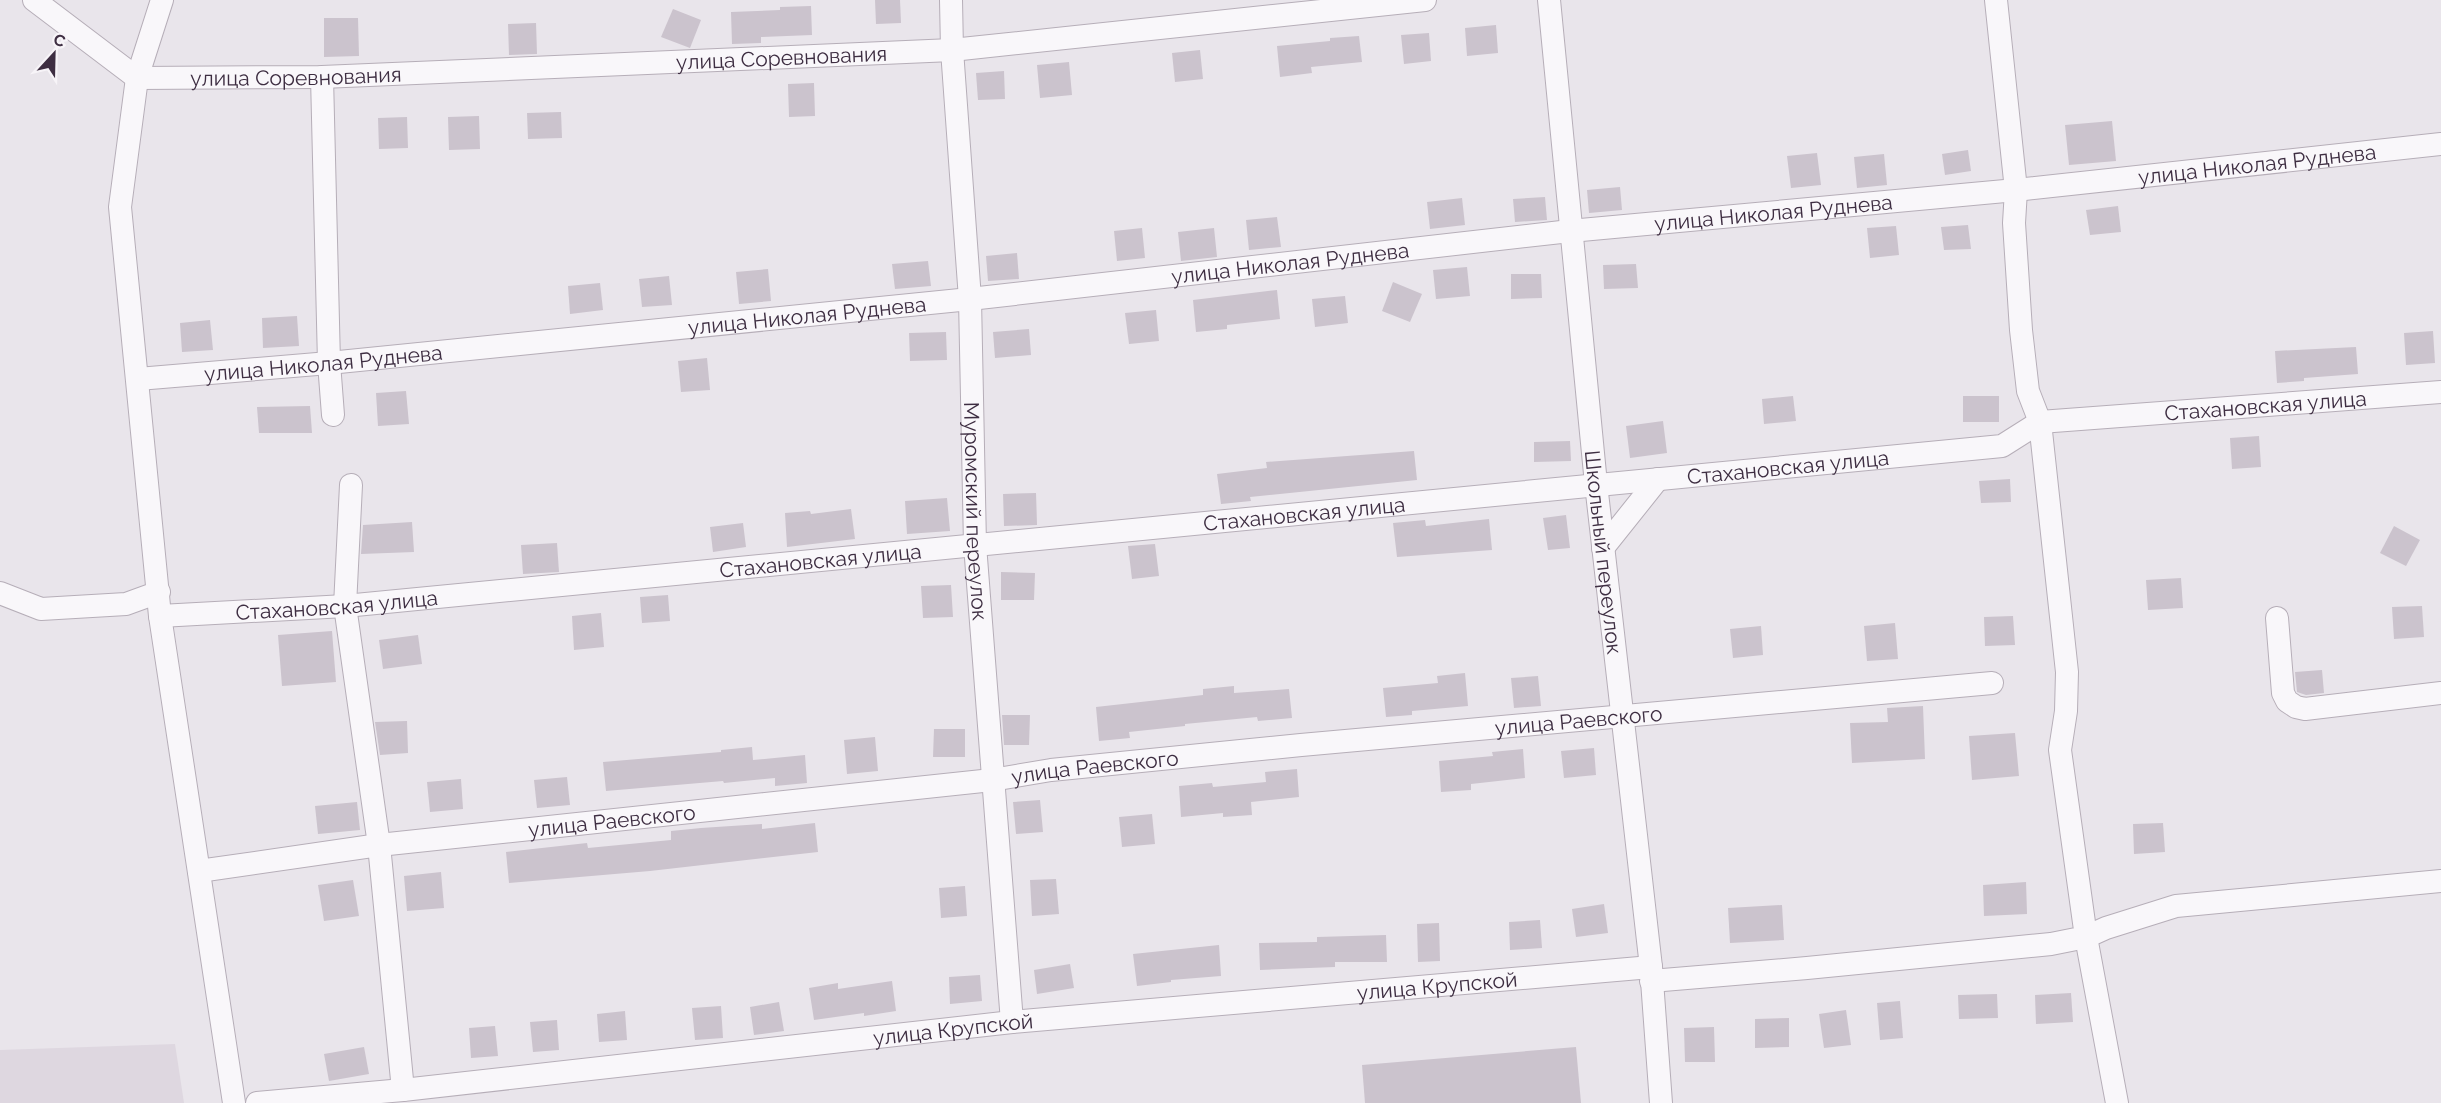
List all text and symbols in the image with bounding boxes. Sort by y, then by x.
north arrow [24,24,84,84]
text: С [51,30,68,51]
street label: улица Соревнования [675,40,888,74]
street label: улица Соревнования [190,61,402,90]
street label: улица Николая Руднева [2137,139,2377,189]
street label: улица Николая Руднева [1653,189,1894,236]
street label: улица Николая Руднева [1170,237,1410,289]
street label: улица Николая Руднева [687,291,927,340]
street label: улица Николая Руднева [203,339,444,386]
street label: Стахановская улица [2163,385,2367,425]
street label: Муромский переулок [960,402,993,622]
street label: Стахановская улица [1686,444,1890,489]
street label: Школьный переулок [1580,449,1628,656]
street label: Стахановская улица [1202,491,1406,536]
street label: Стахановская улица [718,538,923,582]
street label: Стахановская улица [235,585,439,624]
street label: улица Раевского [1494,700,1663,740]
street label: улица Раевского [1009,745,1180,789]
street label: улица Раевского [527,799,697,842]
street label: улица Крупской [1356,966,1518,1005]
street label: улица Крупской [872,1008,1034,1050]

